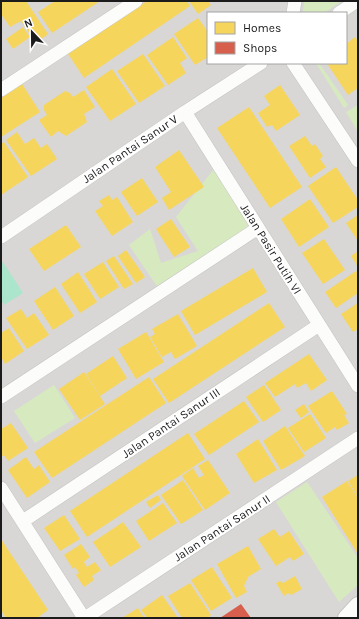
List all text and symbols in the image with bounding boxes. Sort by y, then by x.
north arrow [12,12,52,52]
legend [207,12,347,64]
text: N [22,16,35,31]
text: Homes [243,21,281,35]
text: Shops [243,41,277,55]
street label: Jalan Pantai Sanur V [80,112,180,186]
street label: Jalan Pasir Putih VI [237,201,305,297]
street label: Jalan Pantai Sanur III [119,385,223,461]
street label: Jalan Pantai Sanur II [171,492,273,564]

